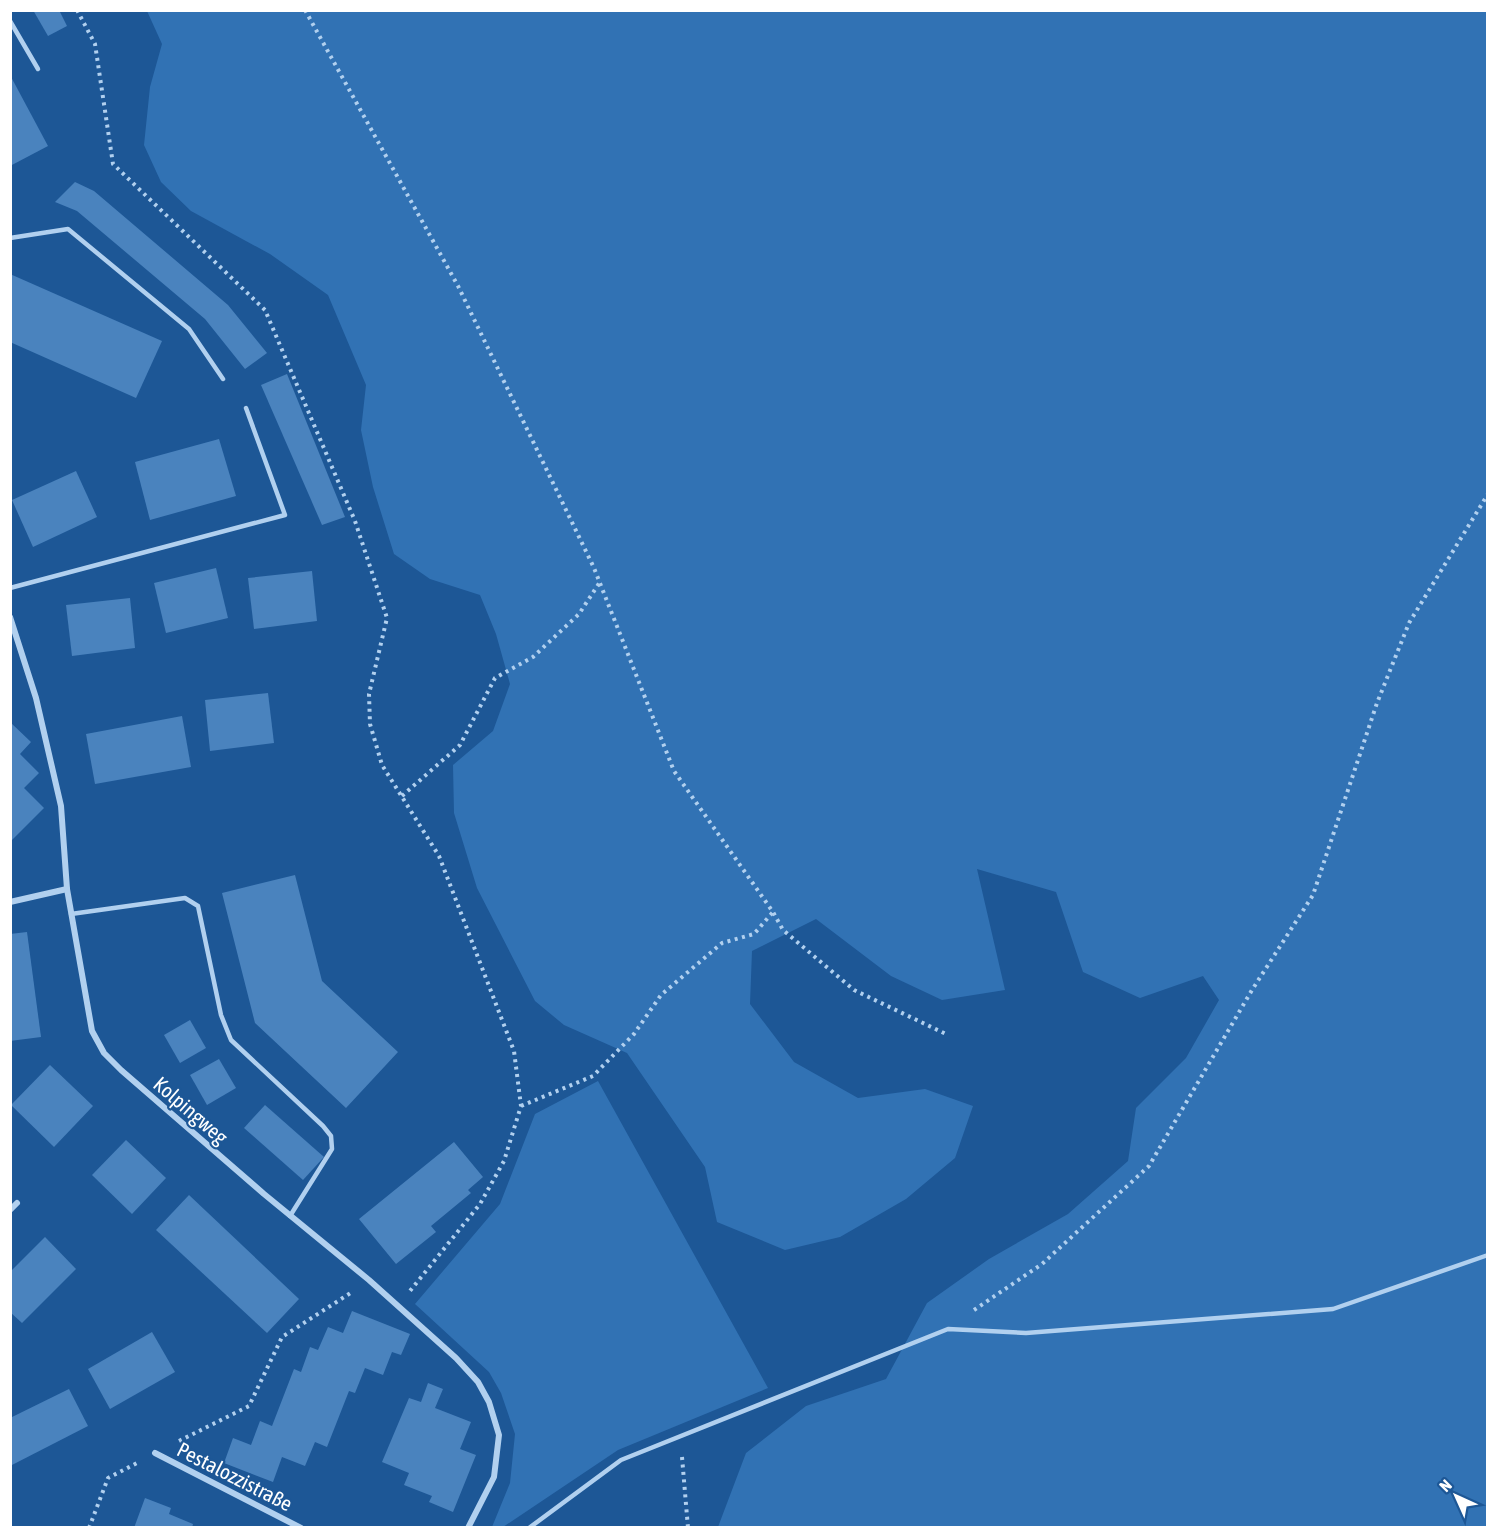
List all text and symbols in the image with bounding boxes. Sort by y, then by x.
street label: Kolpingweg [149,1071,233,1149]
street label: Pestalozzistraße [173,1437,297,1515]
north arrow [1426,1466,1486,1526]
text: N [1436,1476,1455,1495]

